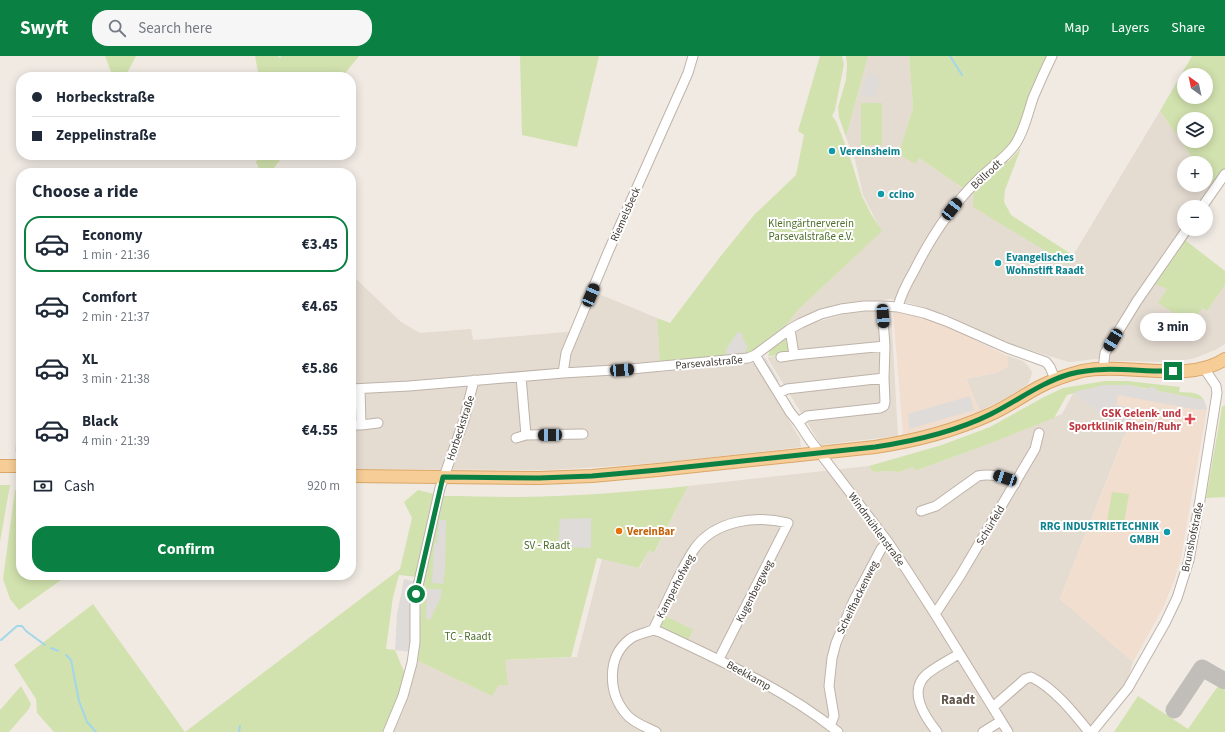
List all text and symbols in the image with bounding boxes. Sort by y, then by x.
search box [92,10,372,46]
text: Swyft [20,15,68,42]
icon: search [106,17,128,39]
text: Search here [138,18,212,39]
text: Map [1064,18,1089,38]
text: Layers [1111,18,1149,38]
text: Share [1171,18,1205,38]
north arrow [1177,68,1213,104]
map controls [1177,68,1213,236]
text: Horbeckstraße [56,87,155,108]
button: layers [1177,112,1213,148]
text: Zeppelinstraße [56,125,156,146]
place label: Vereinsheim [839,144,900,159]
marker: Vereinsheim [827,146,837,156]
street label: Böllrodt [967,156,1005,193]
button: + [1177,156,1213,192]
text: Choose a ride [32,179,138,204]
street label: Riemelsbeck [607,184,644,244]
place label: ccino [889,187,914,202]
marker: ccino [876,189,886,199]
car [940,196,964,222]
button: − [1177,200,1213,236]
park label: Kleingärtnerverein Parsevalstraße e.V. [768,216,854,244]
text: Economy [82,225,143,246]
icon: car [34,226,70,262]
text: €3.45 [302,234,338,255]
text: 1 min · 21:36 [82,246,150,264]
place label: Evangelisches Wohnstift Raadt [1006,250,1085,278]
marker: Evangelisches Wohnstift Raadt [993,258,1003,268]
car [581,282,601,308]
text: Comfort [82,287,137,308]
icon: car [34,288,70,324]
text: €4.65 [302,296,338,317]
car [876,304,890,328]
text: 2 min · 21:37 [82,308,150,326]
callout: 3 min [1140,313,1206,341]
text: 3 min [1157,318,1189,336]
car [1102,327,1124,353]
text: XL [82,349,98,370]
icon: car [34,350,70,386]
street label: Parsevalstraße [675,352,744,373]
text: €5.86 [302,358,338,379]
route end [1164,362,1182,380]
car [610,363,634,377]
text: 3 min · 21:38 [82,370,150,388]
street label: Horbeckstraße [443,393,478,463]
place label: GSK Gelenk- und Sportklinik Rhein/Ruhr [1069,406,1182,434]
text: Black [82,411,119,432]
icon: car [34,412,70,448]
marker: GSK Gelenk- und Sportklinik Rhein/Ruhr [1184,413,1196,425]
text: €4.55 [302,420,338,441]
car [538,429,562,441]
text: 4 min · 21:39 [82,432,150,450]
car [992,469,1018,487]
icon: cash [32,475,54,497]
text: Cash [64,476,95,497]
text: 920 m [307,477,340,495]
street label: Windmühlenstraße [845,489,909,570]
street label: Brunshofstraße [1178,500,1207,573]
street label: Schürfeld [973,502,1008,548]
place label: RRG INDUSTRIETECHNIK GMBH [1040,519,1159,547]
place label: VereinBar [626,524,675,539]
button: Confirm [32,526,340,572]
marker: VereinBar [614,526,624,536]
marker: RRG INDUSTRIETECHNIK GMBH [1162,527,1172,537]
park label: SV - Raadt [524,538,571,553]
street label: Kamperhofweg [653,551,698,621]
street label: Kugenbergweg [732,557,777,625]
street label: Scheifhackenweg [833,557,882,637]
route start [407,585,425,603]
park label: TC - Raadt [445,629,492,644]
street label: Beekkamp [724,657,774,694]
district label: Raadt [941,691,975,709]

